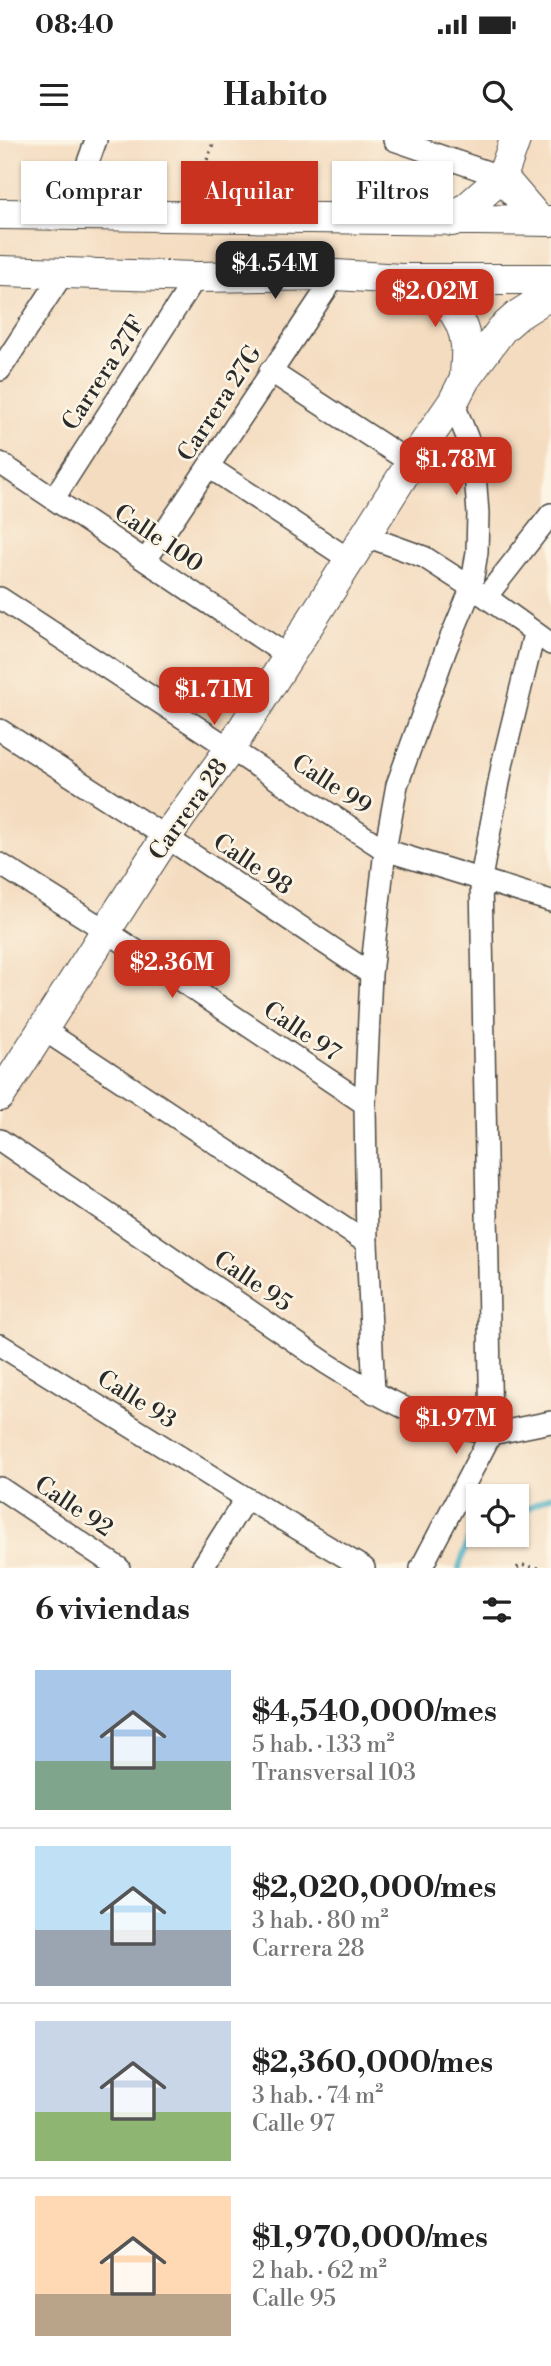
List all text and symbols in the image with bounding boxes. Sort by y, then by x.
text: 08:40 [35,9,114,41]
text: Habito [223,75,328,115]
icon: menu [35,76,73,114]
icon: search [478,76,516,114]
chip: Comprar [21,161,167,224]
chip: Alquilar [181,161,318,224]
chip: Filtros [332,161,453,224]
pin: $4.54M [218,242,332,301]
text: $4.54M [232,250,318,278]
pin: $2.02M [378,270,492,329]
text: $2.02M [392,278,478,306]
street label: Carrera 27F [56,311,152,436]
street label: Carrera 27G [171,340,269,467]
pin: $1.78M [399,438,513,497]
text: $1.78M [416,446,496,474]
street label: Calle 100 [108,498,209,580]
pin: $1.71M [157,668,271,727]
text: $1.71M [175,676,253,704]
street label: Calle 99 [286,748,377,822]
street label: Carrera 28 [143,753,235,866]
street label: Calle 98 [207,827,298,902]
pin: $2.36M [115,940,229,1000]
text: $2.36M [130,949,214,977]
street label: Calle 97 [257,995,346,1068]
street label: Calle 95 [208,1245,297,1319]
street label: Calle 93 [91,1364,182,1436]
pin: $1.97M [399,1396,513,1456]
text: $1.97M [416,1405,496,1433]
street label: Calle 92 [29,1470,118,1544]
map controls [466,1484,529,1547]
button: locate [466,1484,529,1547]
text: 6 viviendas [35,1591,190,1629]
icon: filters [478,1591,516,1629]
text: $4,540,000/mes [252,1693,497,1731]
icon: home [91,1698,175,1782]
text: 5 hab. · 133 m² [252,1731,395,1759]
text: Transversal 103 [252,1759,416,1787]
text: $2,020,000/mes [252,1869,496,1907]
icon: home [91,1874,175,1958]
text: 3 hab. · 80 m² [252,1907,389,1935]
text: Carrera 28 [252,1935,365,1963]
text: $2,360,000/mes [252,2044,493,2082]
icon: home [91,2049,175,2133]
text: 3 hab. · 74 m² [252,2082,383,2110]
text: Calle 97 [252,2110,335,2138]
text: $1,970,000/mes [252,2219,488,2257]
icon: home [91,2224,175,2308]
text: 2 hab. · 62 m² [252,2257,387,2285]
text: Calle 95 [252,2285,336,2313]

